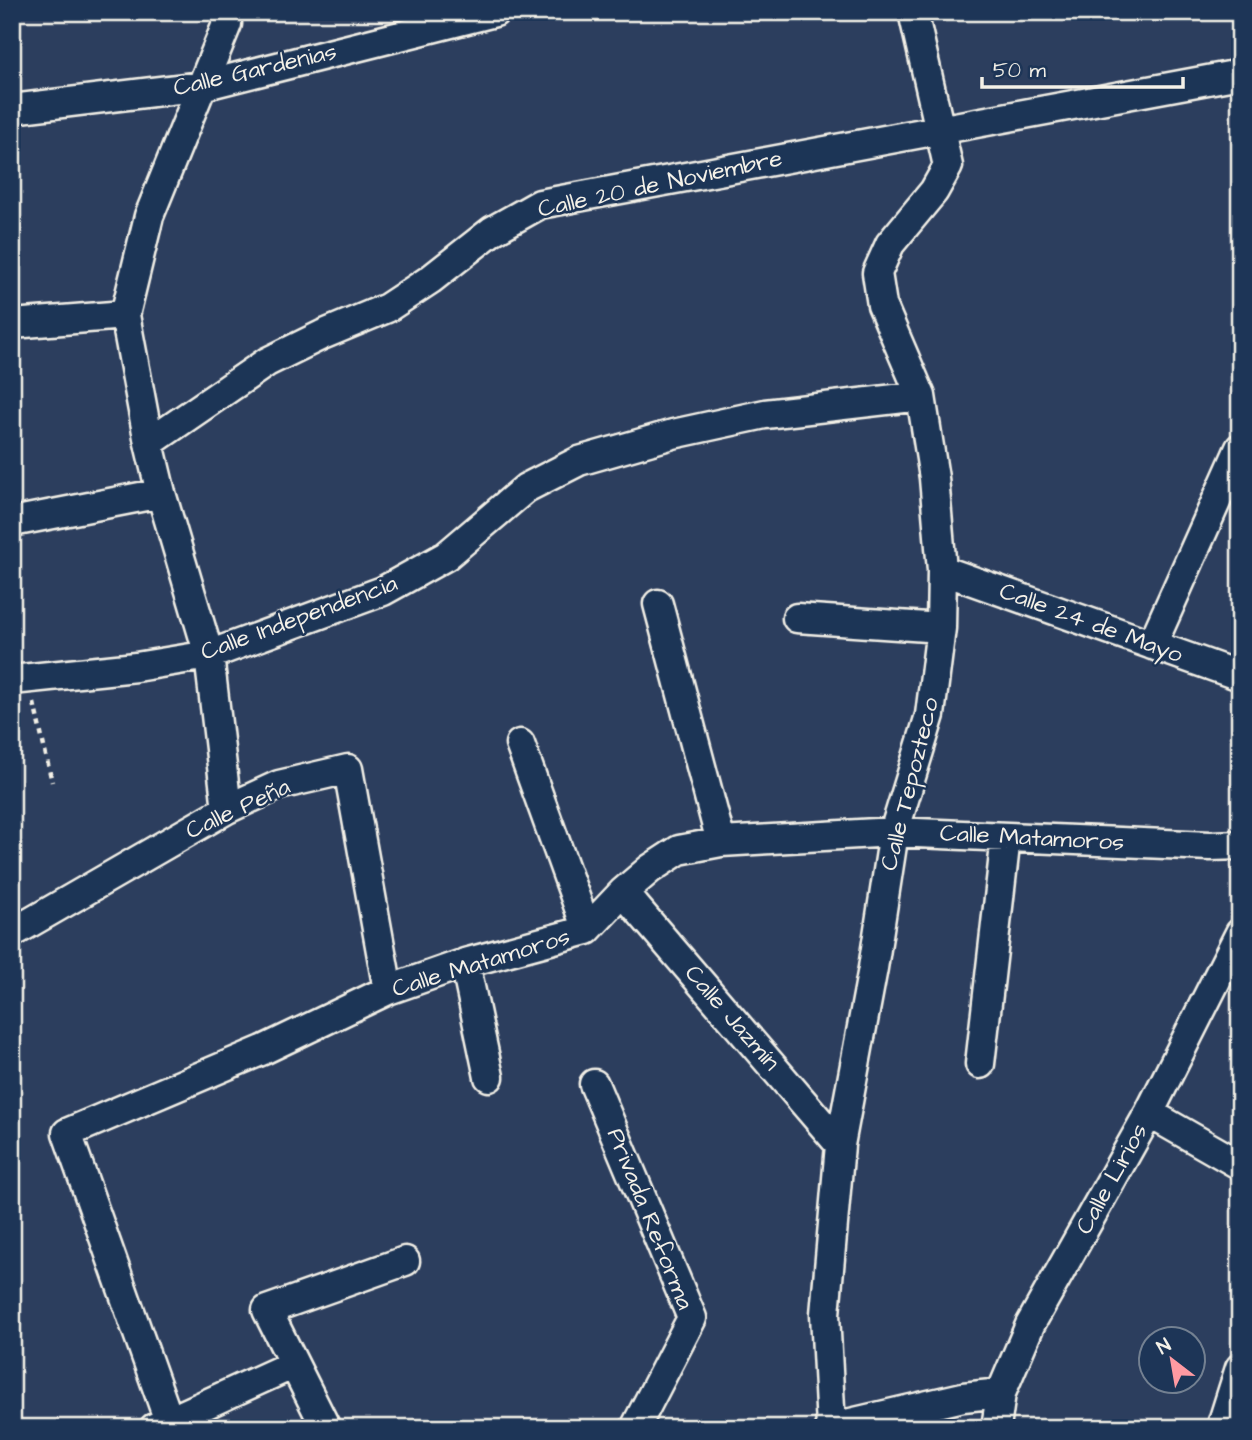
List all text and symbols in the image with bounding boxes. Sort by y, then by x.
street label: Calle Gardenias [170,35,340,105]
scale bar [982,46,1184,90]
text: 50 m [993,56,1047,85]
street label: Calle 20 de Noviembre [535,142,785,226]
street label: Calle Independencia [196,567,402,669]
street label: Calle 24 de Mayo [994,574,1188,673]
street label: Calle Tepozteco [872,693,948,874]
street label: Calle Peña [180,770,296,848]
street label: Calle Matamoros [939,816,1125,860]
street label: Calle Matamoros [388,920,574,1006]
street label: Calle Jazmín [676,958,788,1078]
street label: Calle Lirios [1068,1117,1156,1241]
street label: Privada Reforma [598,1123,702,1315]
north arrow [1136,1324,1206,1394]
text: N [1152,1332,1176,1361]

